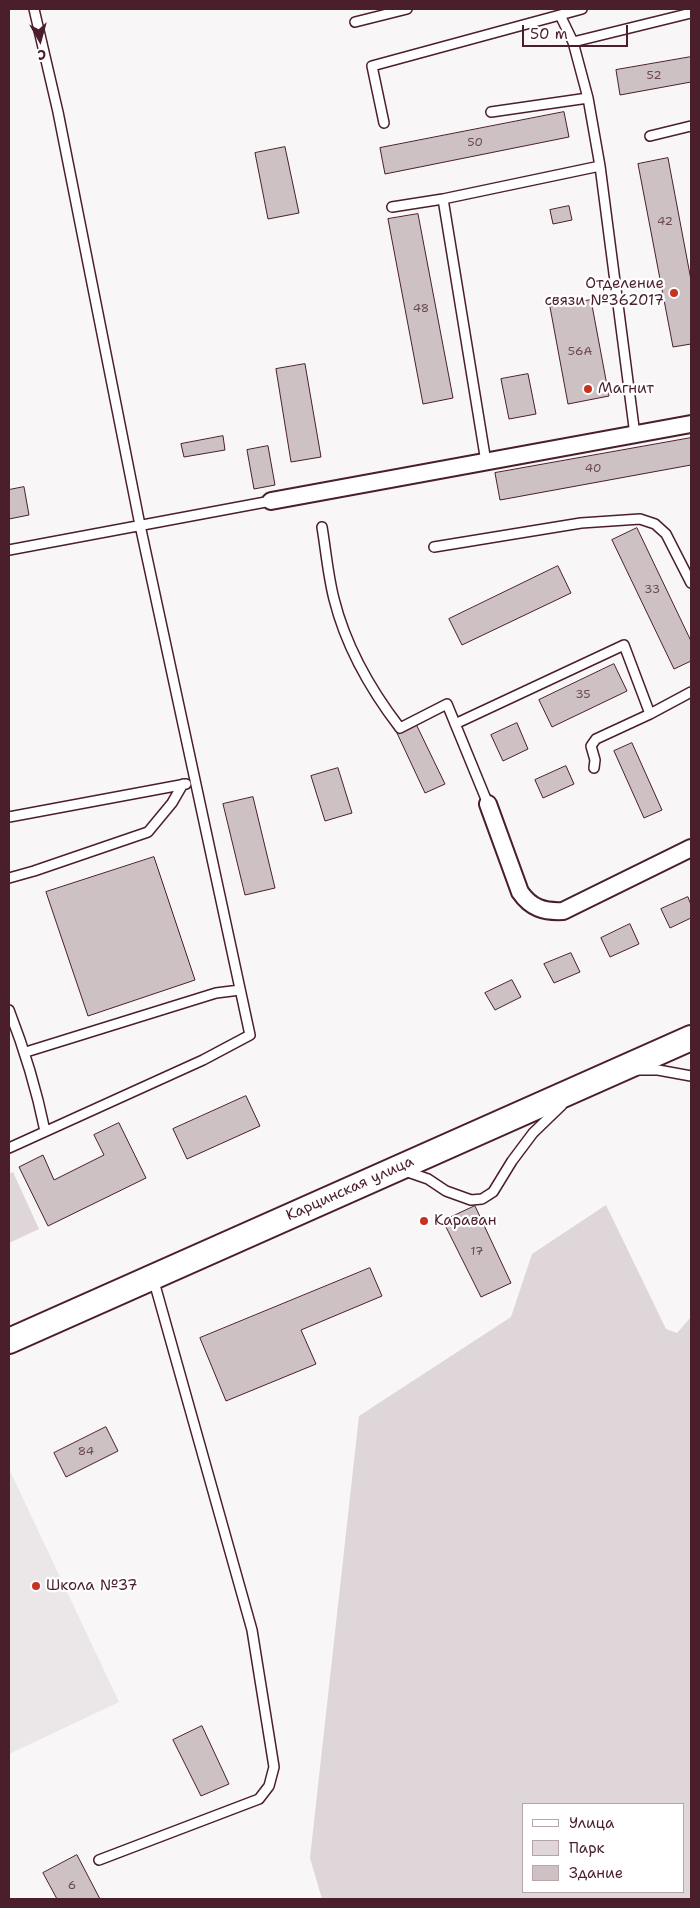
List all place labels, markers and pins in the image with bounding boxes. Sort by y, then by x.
place label: Отделение связи №362017 [544,275,664,310]
marker: Отделение связи №362017 [668,287,680,299]
place label: Магнит [598,380,654,398]
marker: Магнит [582,383,594,395]
place label: Караван [434,1212,496,1230]
marker: Караван [418,1215,430,1227]
place label: Школа №37 [46,1577,138,1595]
marker: Школа №37 [30,1580,42,1592]

